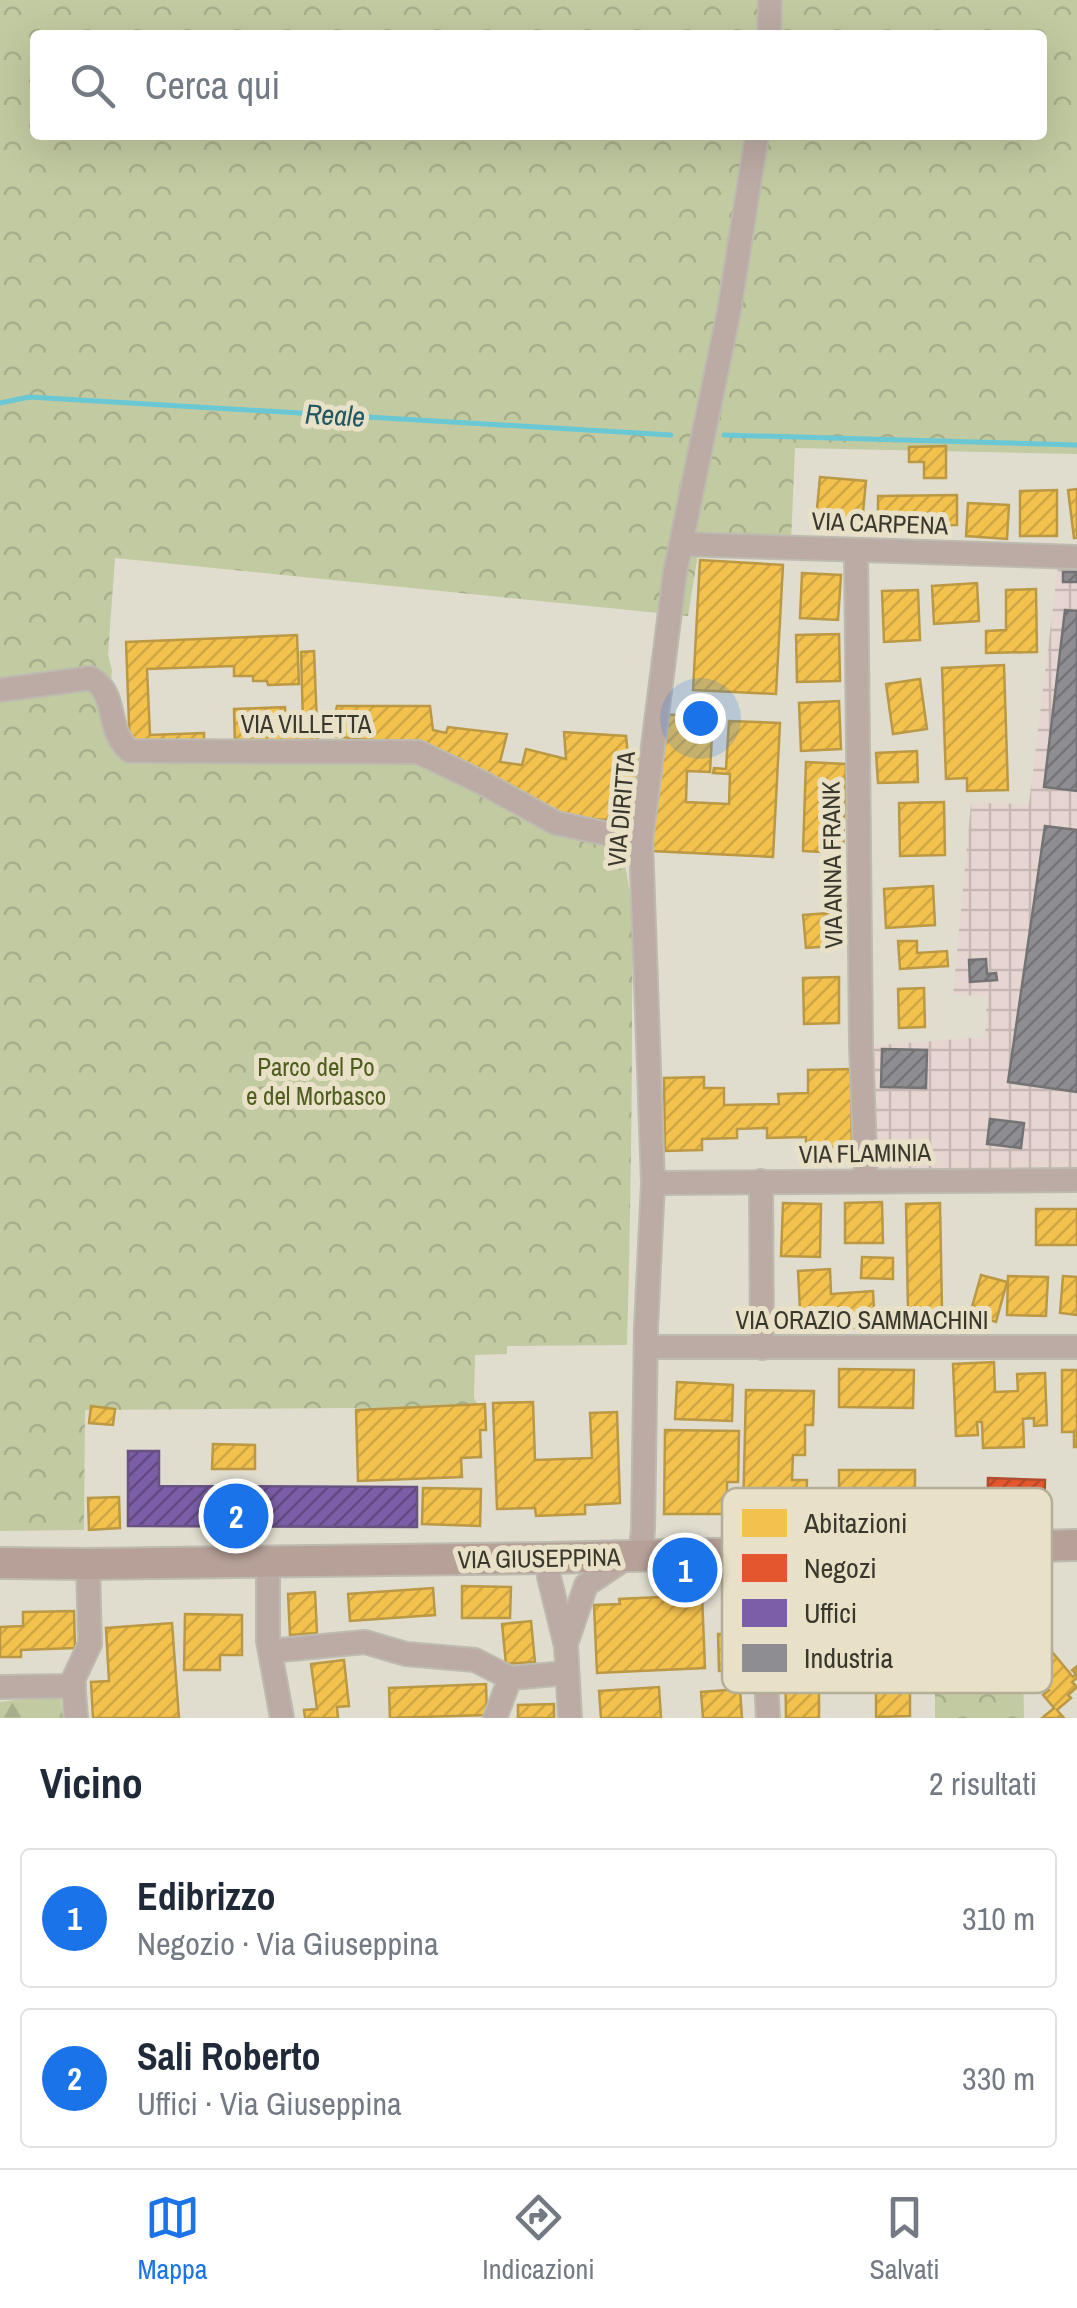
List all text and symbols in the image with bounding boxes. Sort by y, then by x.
search box [30,30,1047,140]
icon: search [65,58,120,113]
text: Cerca qui [145,60,280,111]
water label: Reale [304,394,366,436]
street label: VIA CARPENA [811,504,949,542]
your location [675,693,726,744]
street label: VIA VILLETTA [241,707,372,741]
street label: VIA DIRITTA [599,749,643,868]
street label: VIA ANNA FRANK [814,781,850,949]
park label: Parco del Po e del Morbasco [246,1050,386,1113]
street label: VIA FLAMINIA [799,1135,932,1171]
street label: VIA ORAZIO SAMMACHINI [736,1303,988,1337]
pin: 2 [204,1478,268,1554]
legend [722,1488,1052,1693]
text: Abitazioni [803,1504,907,1542]
pin: 1 [652,1532,718,1608]
street label: VIA GIUSEPPINA [457,1540,621,1576]
text: Negozi [804,1549,877,1587]
text: Uffici [804,1594,857,1632]
text: Industria [804,1639,894,1677]
text: Vicino [40,1755,143,1811]
text: 2 risultati [929,1762,1037,1805]
text: Edibrizzo [137,1871,276,1922]
text: 1 [67,1897,82,1940]
text: 310 m [962,1897,1035,1940]
text: Negozio · Via Giuseppina [137,1922,439,1965]
text: Sali Roberto [137,2031,321,2082]
text: 2 [67,2057,82,2100]
text: 330 m [962,2057,1035,2100]
text: Uffici · Via Giuseppina [137,2082,402,2125]
tab: Mappa [137,2190,208,2288]
tab: Indicazioni [482,2190,595,2288]
tab: Salvati [869,2190,940,2288]

